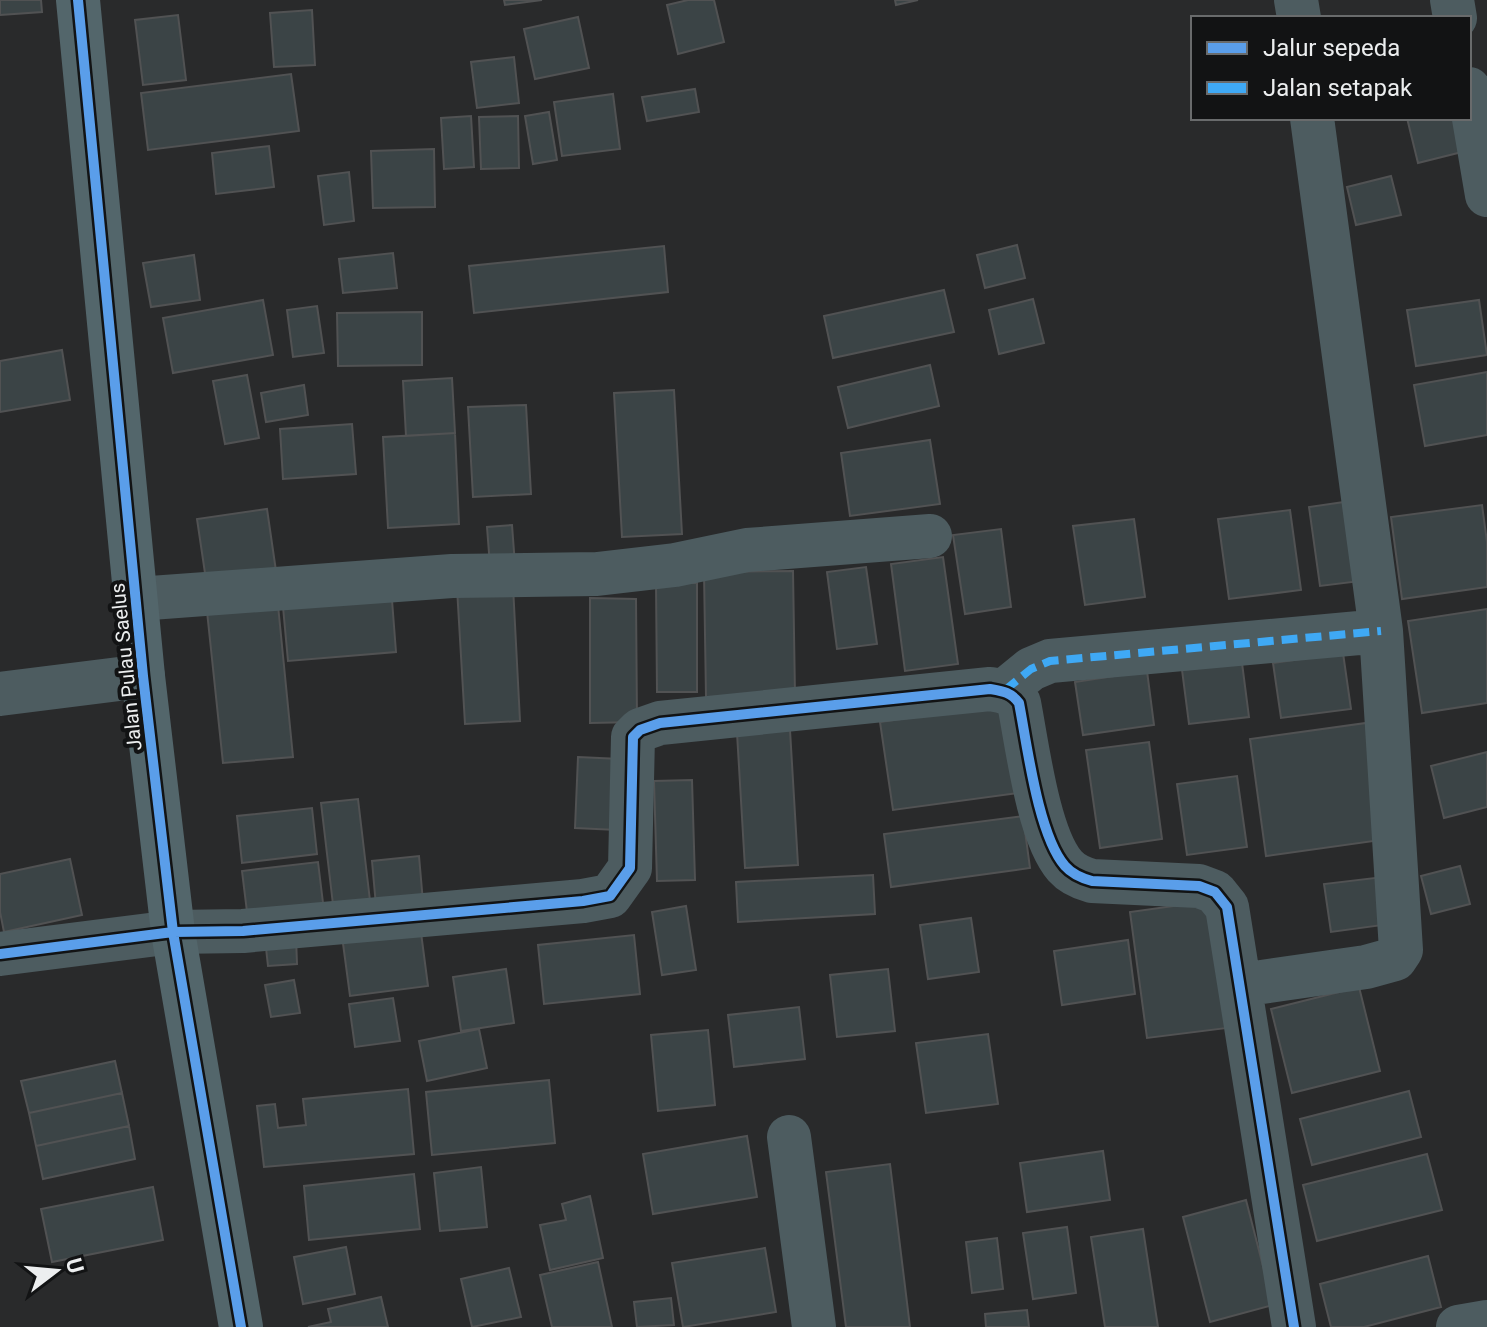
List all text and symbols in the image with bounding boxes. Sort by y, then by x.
legend [1191,16,1471,120]
text: Jalur sepeda [1263,34,1400,62]
text: Jalan setapak [1263,74,1413,102]
street label: Jalan Pulau Saelus [105,582,147,752]
north arrow [16,1231,96,1311]
text: U [61,1255,89,1276]

